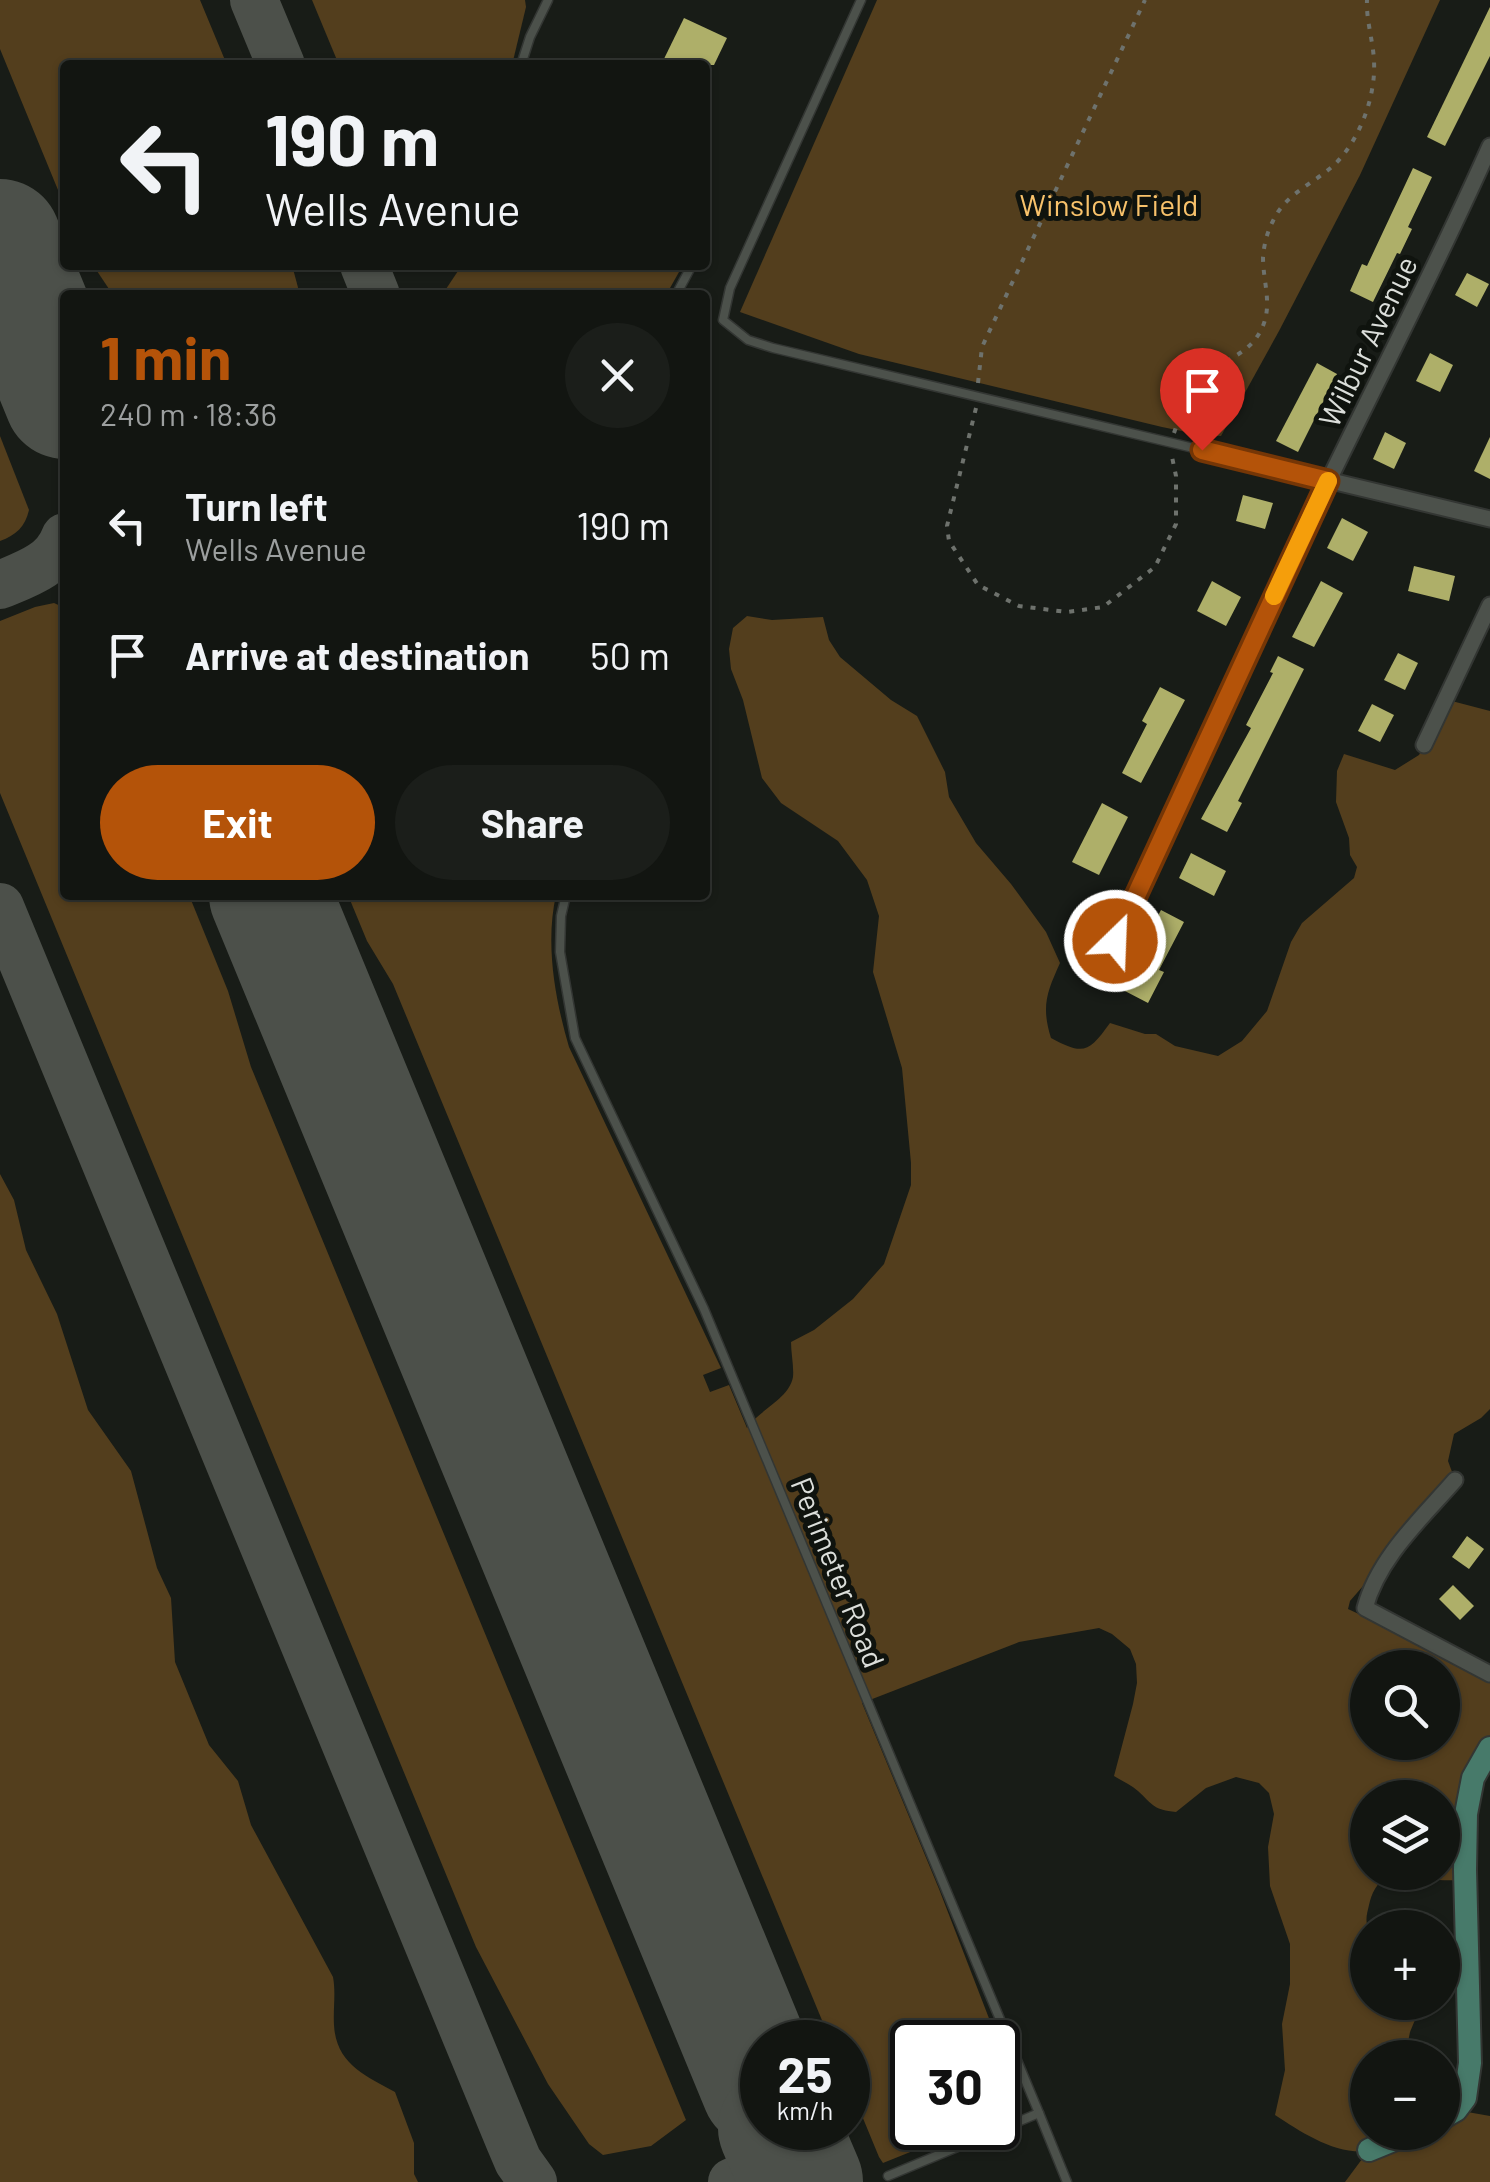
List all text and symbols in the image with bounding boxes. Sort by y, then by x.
text: 190 m [265,96,439,180]
icon: left [100,100,230,230]
text: Wells Avenue [265,181,521,235]
park label: Winslow Field [1020,186,1198,222]
street label: Wilbur Avenue [1310,250,1424,432]
text: 1 min [100,320,231,392]
button: close [565,323,670,428]
pin [1160,348,1245,451]
icon: arrive [1175,363,1230,418]
text: 240 m · 18:36 [100,394,277,432]
text: Turn left [185,483,328,529]
icon: left [100,498,155,553]
text: 190 m [576,502,670,548]
text: Wells Avenue [185,529,367,567]
icon: arrive [100,628,155,683]
text: Arrive at destination [185,632,530,678]
text: 50 m [590,632,670,678]
button: Exit [100,765,375,880]
button: Share [395,765,670,880]
position arrow [1063,889,1167,993]
street label: Perimeter Road [784,1472,894,1672]
map controls [1350,1650,1460,2150]
button: search [1350,1650,1460,1760]
button: layers [1350,1780,1460,1890]
button: + [1350,1910,1460,2020]
speed limit sign: 30 [890,2020,1020,2150]
button: − [1350,2040,1460,2150]
text: 25 [778,2043,832,2103]
text: km/h [777,2095,833,2125]

